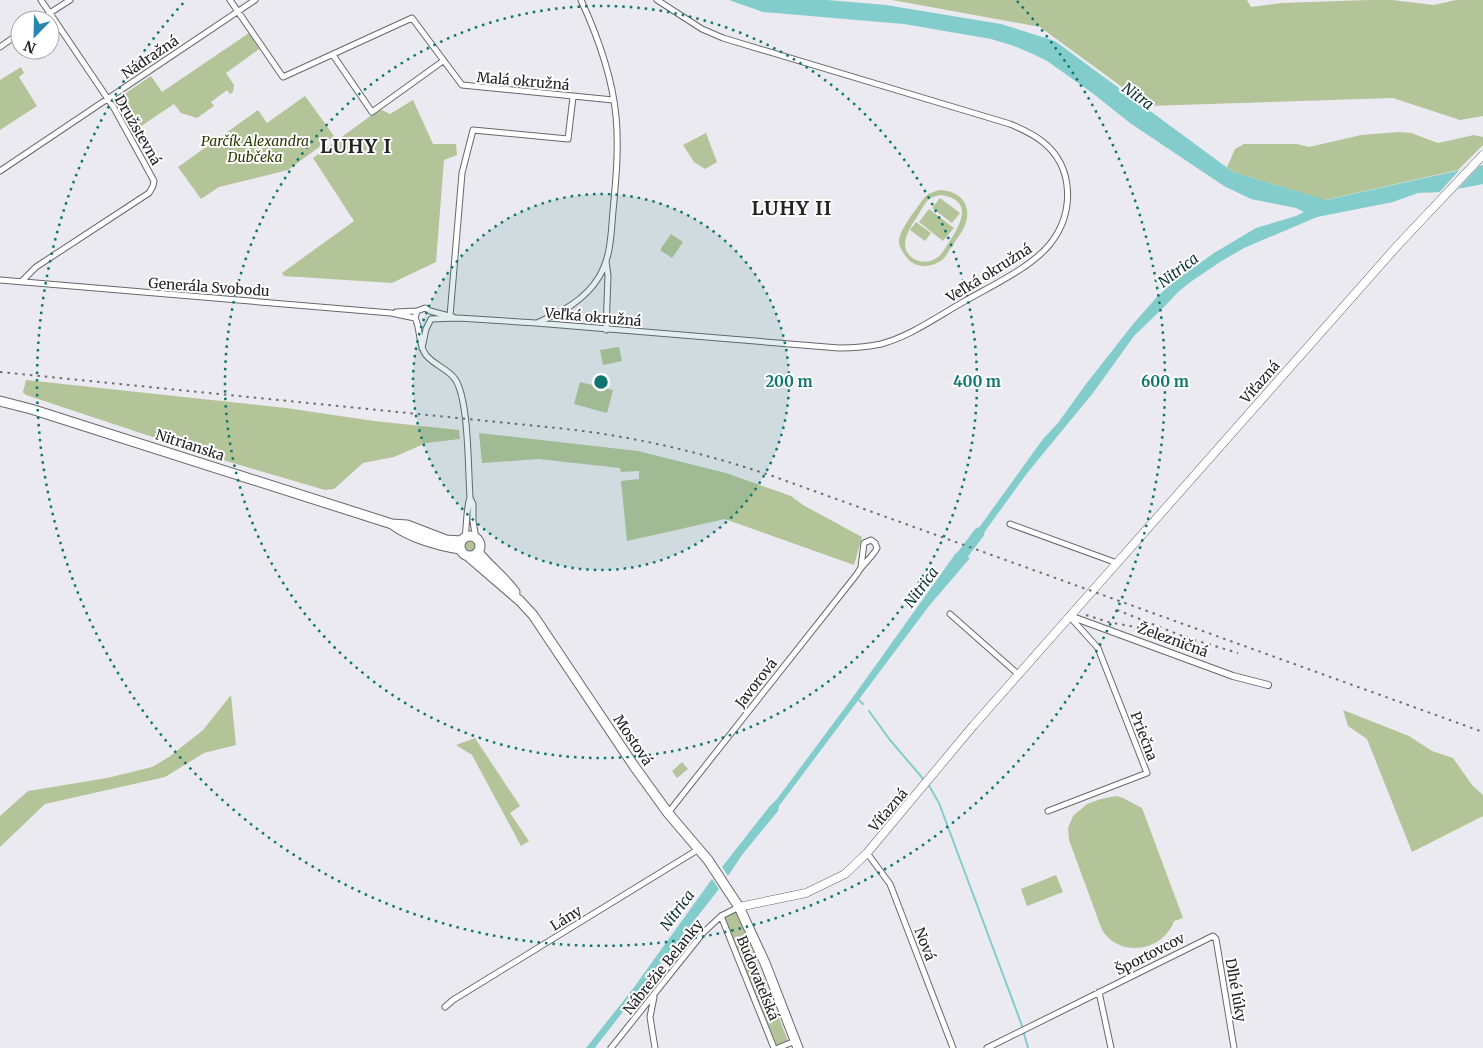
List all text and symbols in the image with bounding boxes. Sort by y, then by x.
north arrow [10,10,60,60]
street label: Nádražná [118,31,182,83]
text: N [21,37,39,57]
street label: Malá okružná [476,68,571,94]
water label: Nitra [1118,78,1158,114]
street label: Družstevná [111,92,165,169]
park label: Parčík Alexandra Dubčeka [201,132,309,166]
district label: LUHY I [320,134,392,158]
district label: LUHY II [752,196,832,220]
street label: Veľká okružná [942,239,1035,307]
water label: Nitrica [1154,249,1202,291]
street label: Generála Svobodu [148,274,271,300]
street label: Veľká okružná [543,304,643,330]
street label: Víťazná [1236,356,1284,408]
text: 200 m [765,372,813,391]
text: 400 m [953,372,1001,391]
text: 600 m [1141,372,1189,391]
centre of rings [592,373,610,391]
street label: Nitrianska [153,425,227,465]
water label: Nitrica [900,563,942,611]
street label: Železničná [1135,619,1211,661]
street label: Javorová [731,654,781,712]
street label: Priečna [1126,709,1162,764]
street label: Mostová [609,711,657,769]
street label: Víťazná [864,784,912,836]
water label: Nitrica [656,886,698,934]
street label: Lány [547,901,586,935]
street label: Nábrežie Belanky [619,915,708,1018]
street label: Nová [910,925,940,964]
street label: Športovcov [1112,928,1189,979]
street label: Budovateľská [733,933,783,1023]
street label: Dlhé lúky [1222,957,1251,1024]

